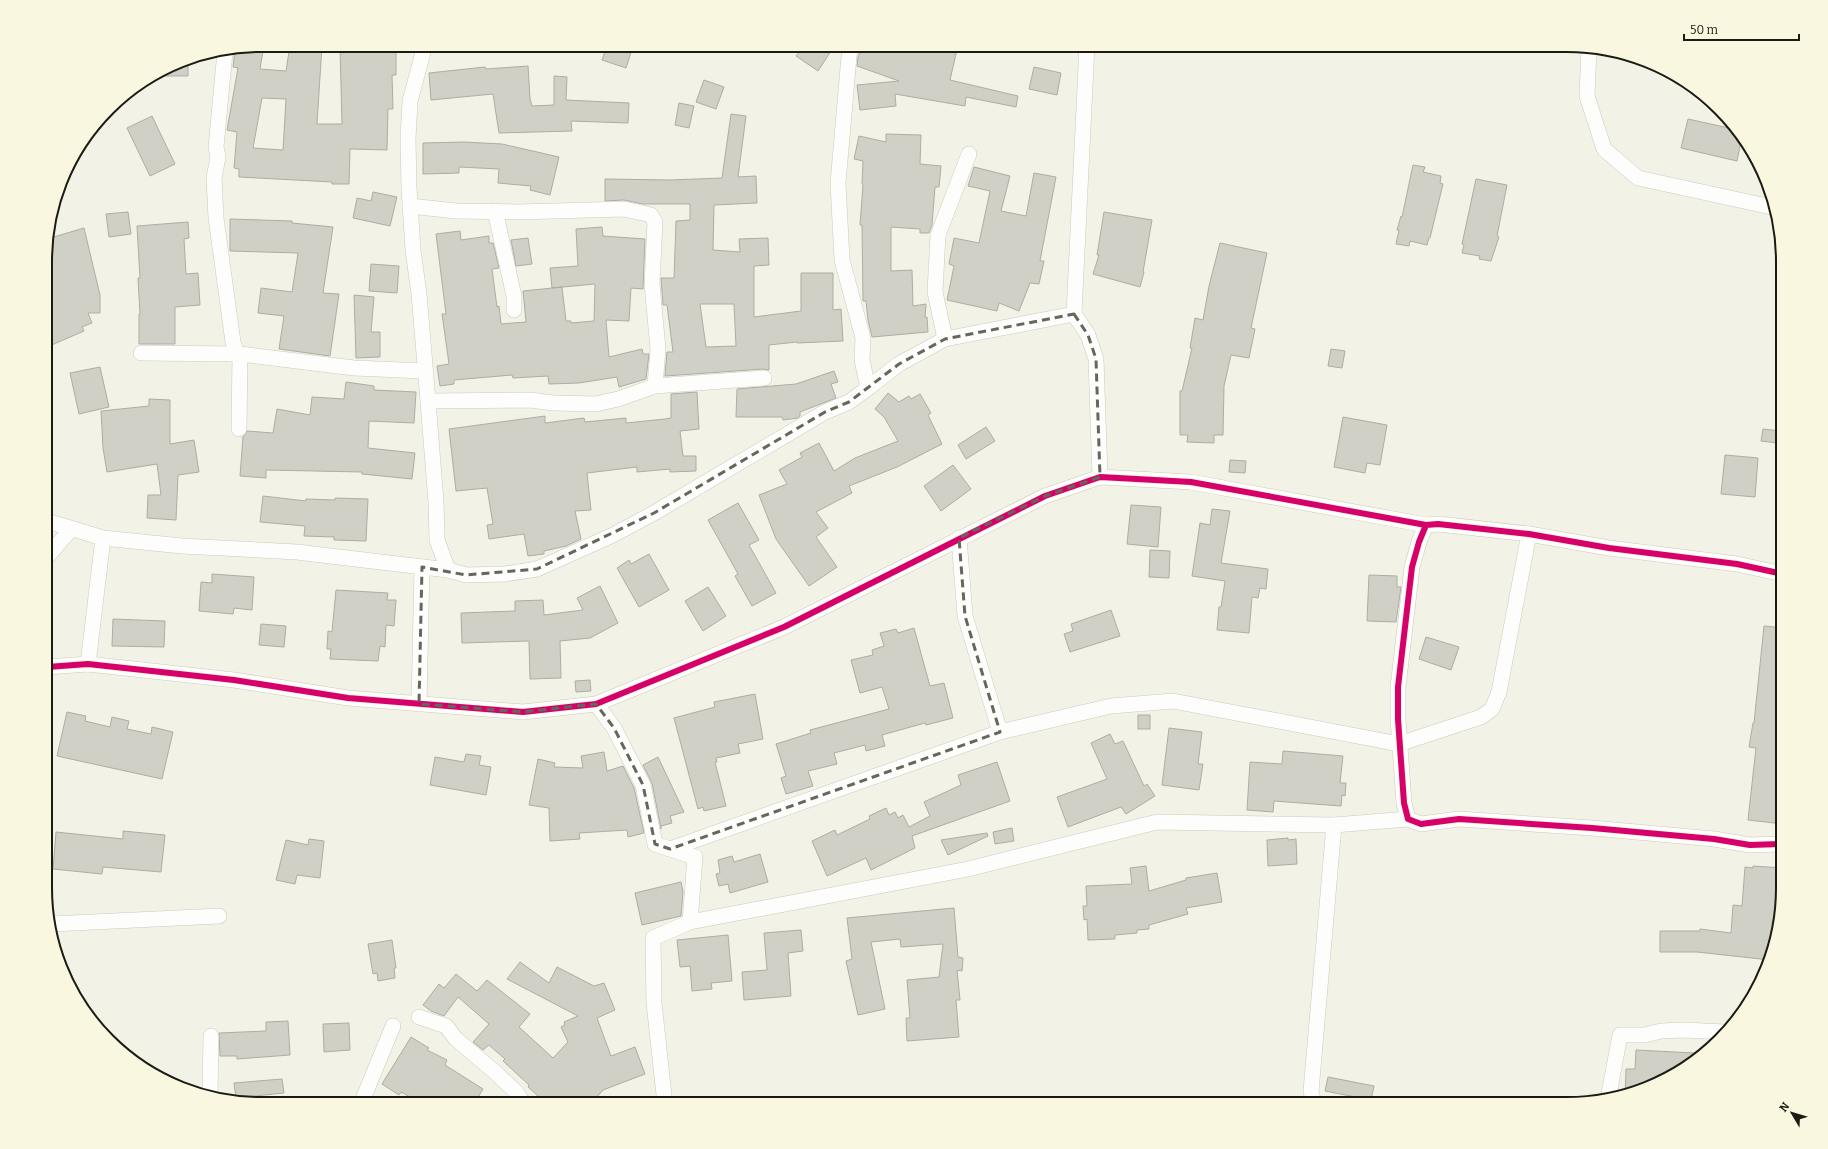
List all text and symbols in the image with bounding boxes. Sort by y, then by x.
scale bar [1684,16,1799,42]
text: 50 m [1690,23,1719,37]
north arrow [1772,1093,1812,1133]
text: N [1777,1099,1793,1115]

